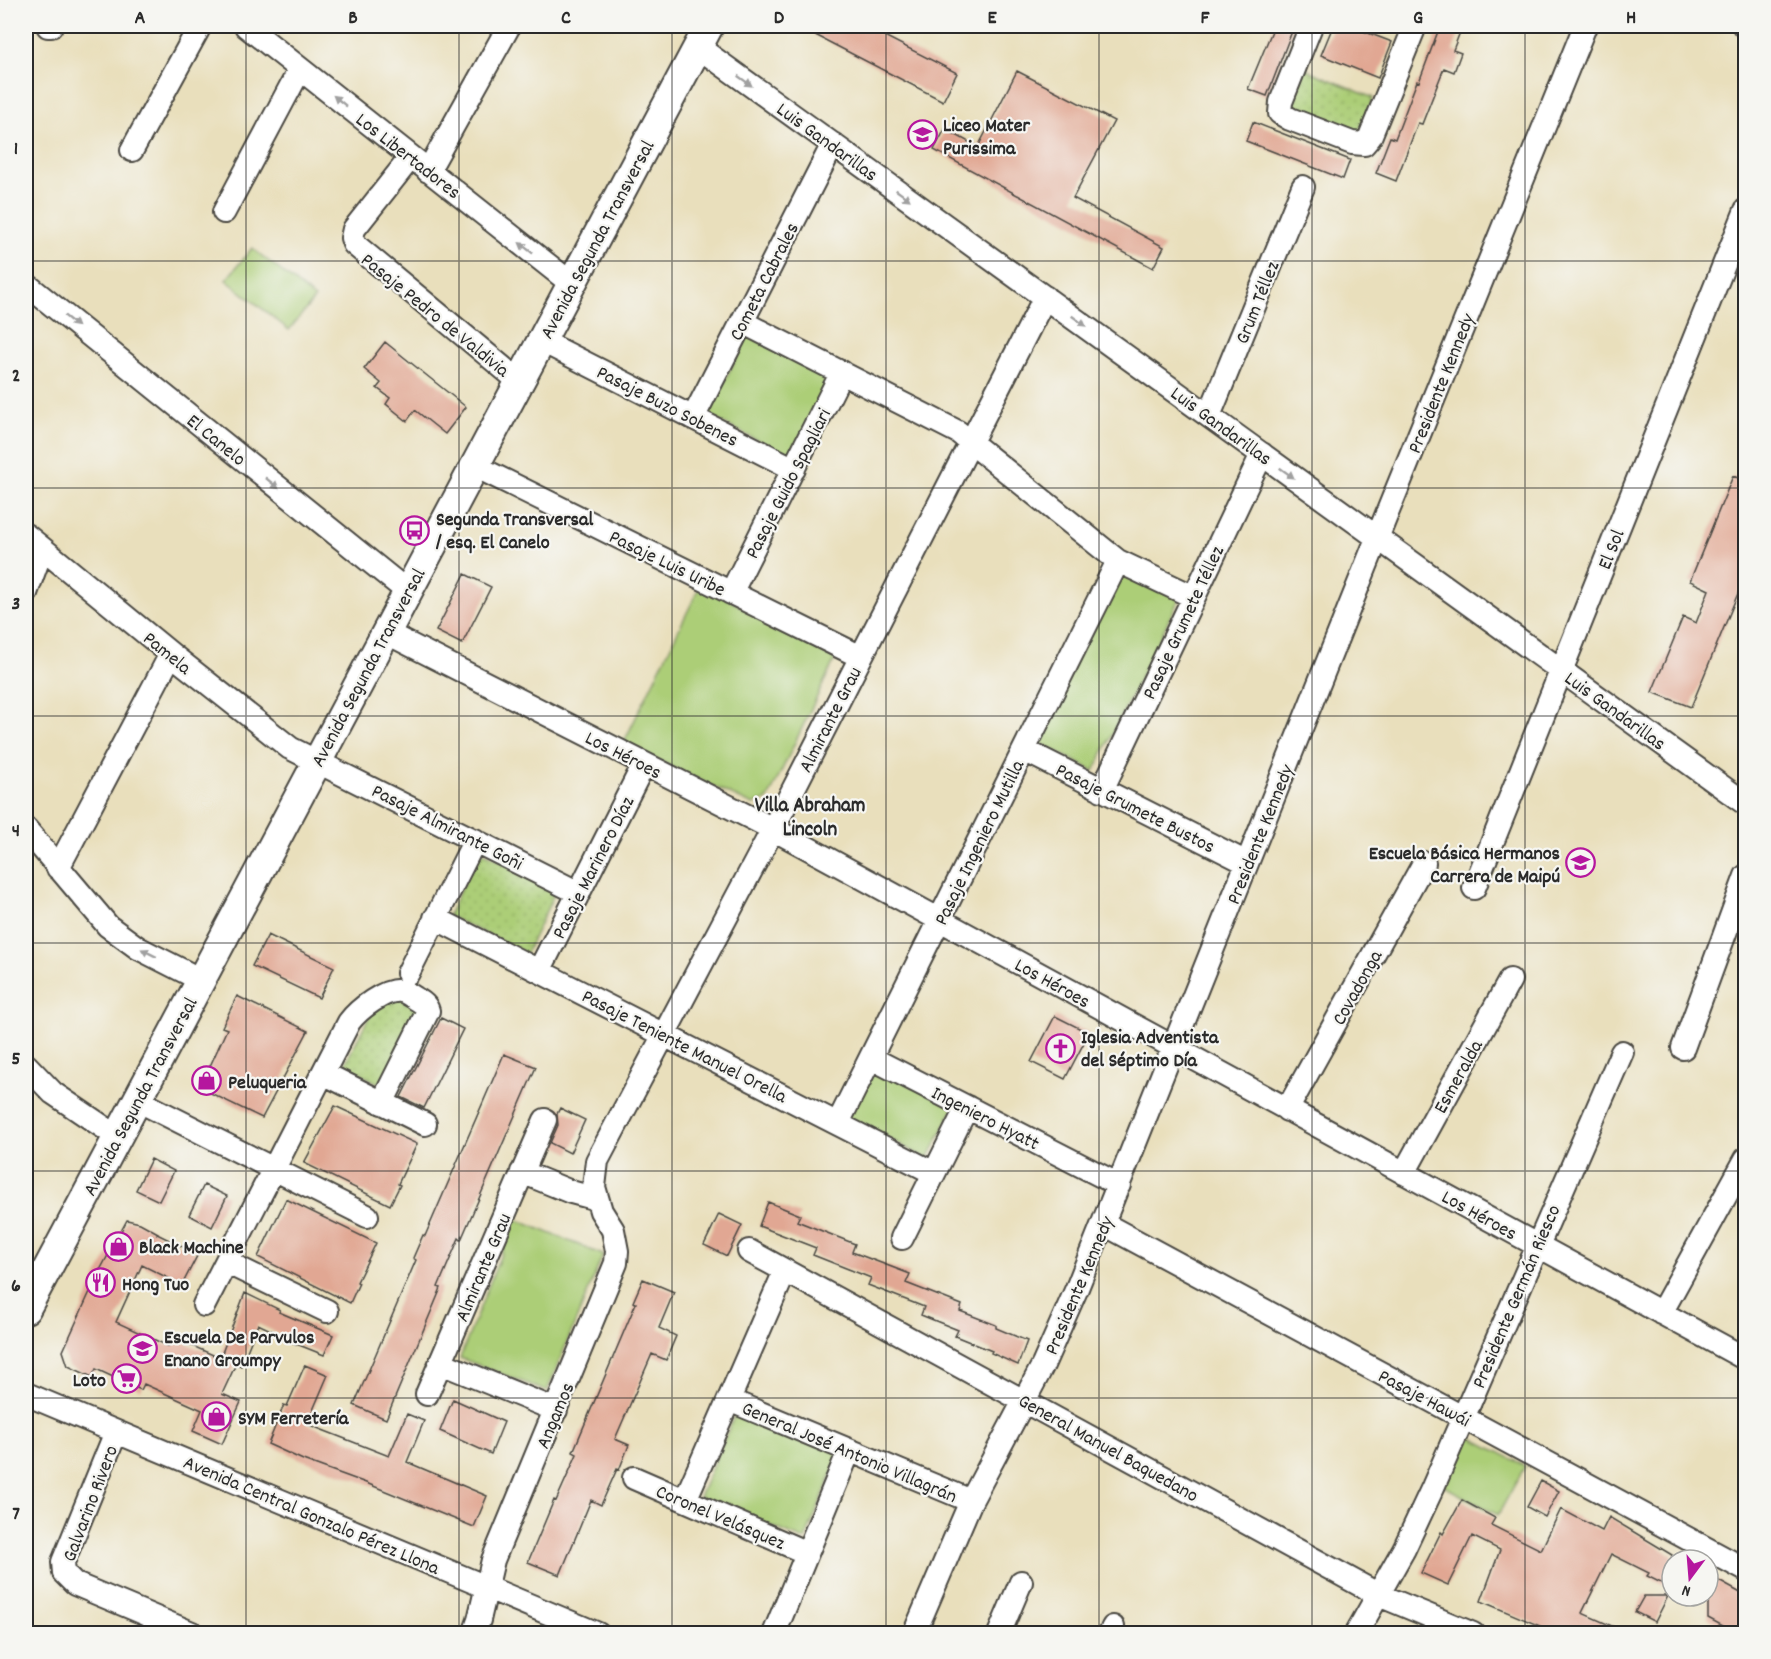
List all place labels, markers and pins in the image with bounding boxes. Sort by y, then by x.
place label: Liceo Mater Purissima [943,113,1030,164]
school or university icon: Liceo Mater Purissima [906,119,938,151]
place label: Segunda Transversal / esq. El Canelo [435,507,593,558]
bus stop icon: Segunda Transversal / esq. El Canelo [399,514,431,546]
place label: Escuela Básica Hermanos Carrera de Maipú [1369,841,1560,892]
school or university icon: Escuela Básica Hermanos Carrera de Maipú [1565,847,1597,879]
place label: Iglesia Adventista del Séptimo Día [1081,1025,1219,1076]
church icon: Iglesia Adventista del Séptimo Día [1044,1032,1076,1064]
shop icon: Peluqueria [191,1065,223,1097]
place label: Peluqueria [228,1070,307,1098]
shop icon: Black Machine [102,1230,134,1262]
place label: Black Machine [139,1235,244,1263]
restaurant icon: Hong Tuo [85,1267,117,1299]
place label: Hong Tuo [122,1272,189,1300]
place label: Escuela De Parvulos Enano Groumpy [164,1325,314,1376]
school or university icon: Escuela De Parvulos Enano Groumpy [127,1332,159,1364]
supermarket icon: Loto [111,1363,143,1395]
place label: Loto [73,1368,106,1396]
shop icon: SYM Ferretería [201,1401,233,1433]
place label: SYM Ferretería [238,1406,349,1434]

